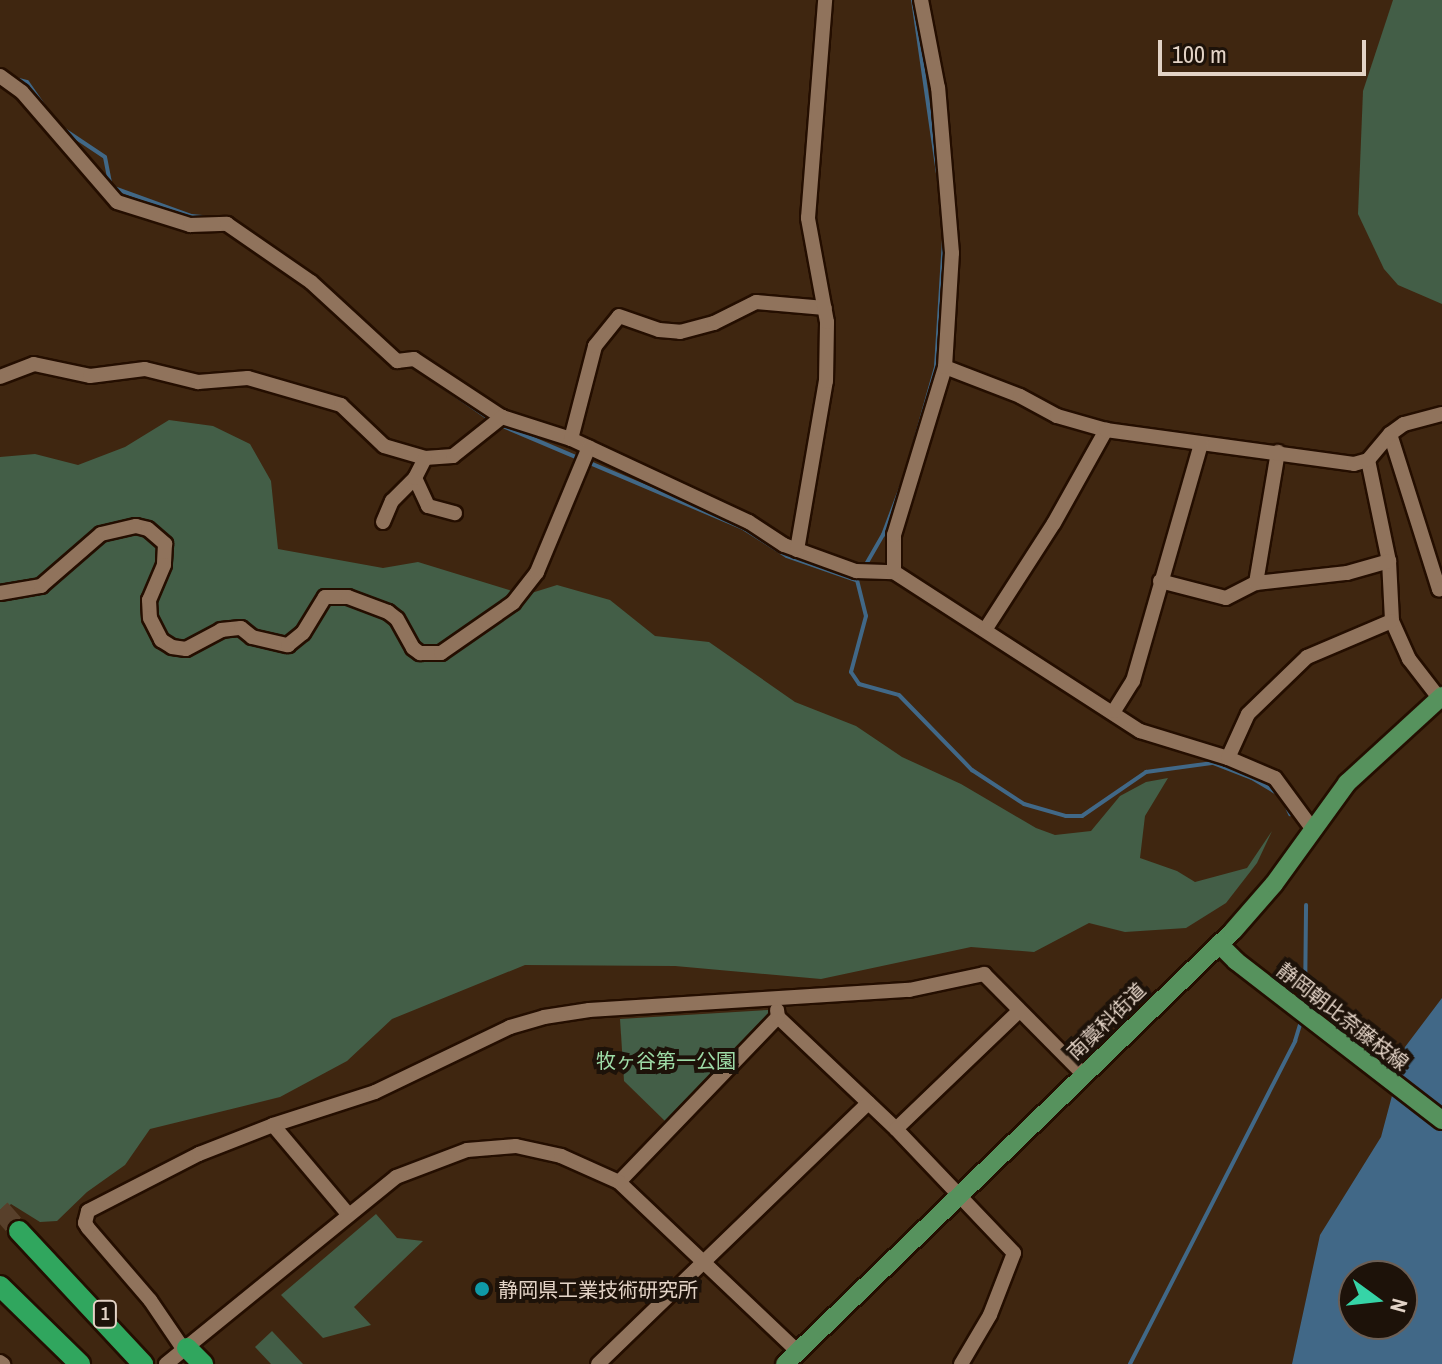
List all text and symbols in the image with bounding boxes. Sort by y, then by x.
scale bar [1162,24,1370,74]
text: 100 m [1172,38,1227,70]
street label: 静岡朝比奈藤枝線 [1273,957,1413,1075]
street label: 南藁科街道 [1062,978,1150,1064]
park label: 牧ヶ谷第一公園 [596,1048,736,1072]
north arrow [1338,1260,1418,1340]
place label: 静岡県工業技術研究所 [498,1277,698,1301]
marker: 静岡県工業技術研究所 [473,1280,491,1298]
text: N [1383,1296,1415,1316]
road number: 1 [91,1300,119,1328]

